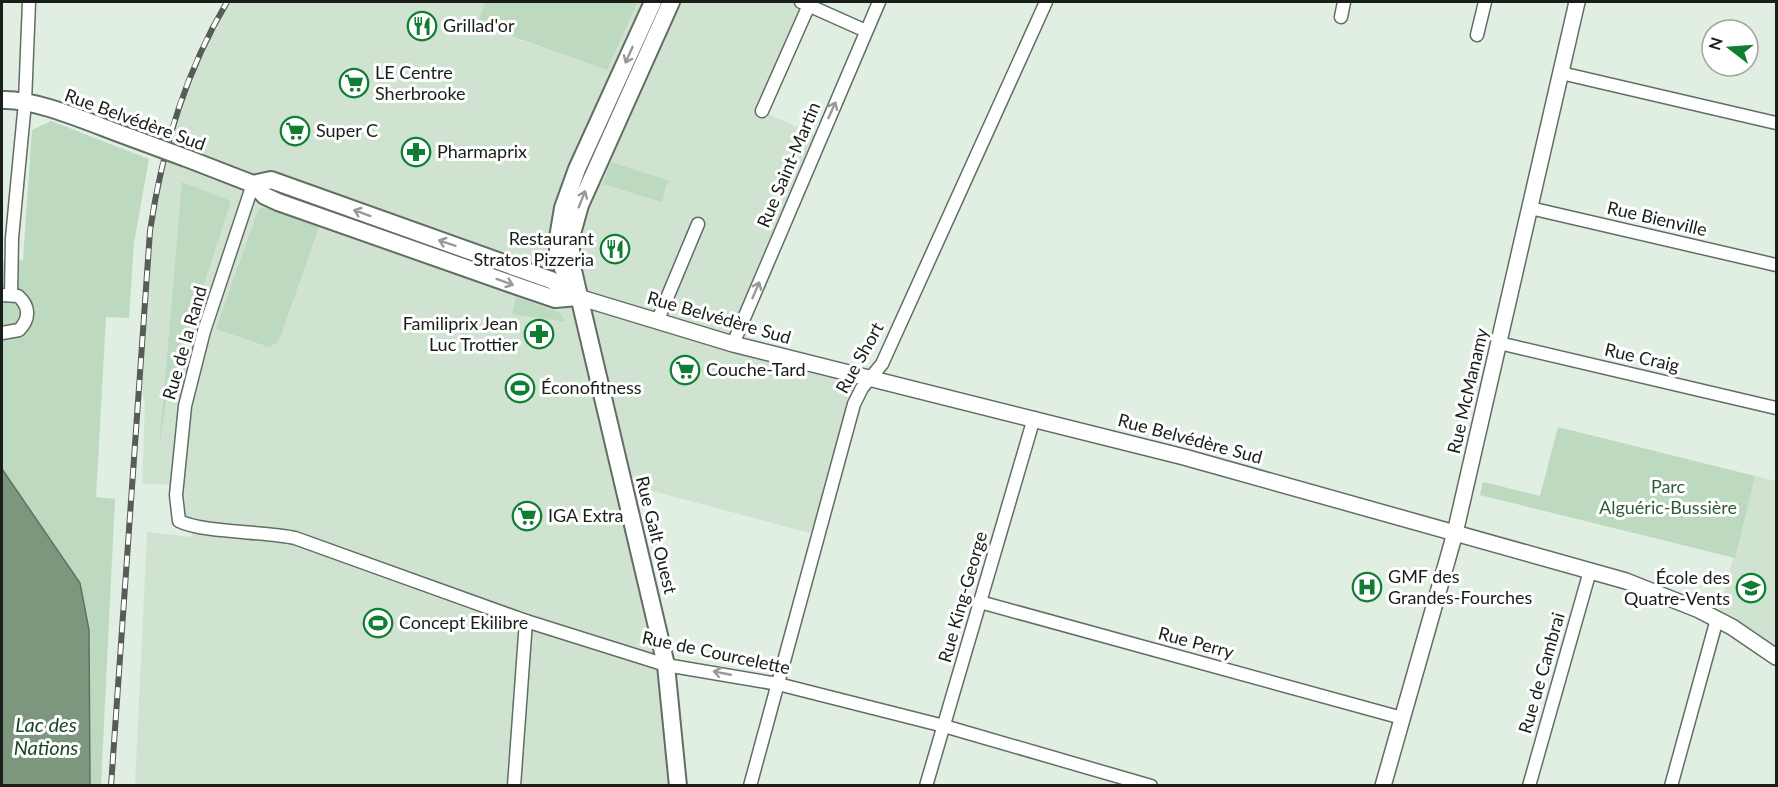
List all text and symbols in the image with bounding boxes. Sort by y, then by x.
restaurant icon: Grillad'or [406,10,438,42]
place label: Grillad'or [443,14,515,36]
north arrow [1700,18,1760,78]
text: N [1704,35,1726,52]
one-way arrow [623,45,634,63]
place label: LE Centre Sherbrooke [375,61,466,104]
supermarket icon: LE Centre Sherbrooke [338,67,370,99]
street label: Rue Belvédère Sud [62,83,209,155]
street label: Rue Saint-Martin [752,99,824,231]
one-way arrow [827,101,838,120]
supermarket icon: Super C [279,115,311,147]
place label: Super C [316,119,378,141]
pharmacy icon: Pharmaprix [400,136,432,168]
place label: Pharmaprix [437,140,527,162]
one-way arrow [577,191,588,209]
street label: Rue Bienville [1605,196,1709,240]
one-way arrow [353,206,371,217]
place label: Restaurant Stratos Pizzeria [473,227,595,270]
restaurant icon: Restaurant Stratos Pizzeria [599,233,631,265]
one-way arrow [438,237,457,248]
one-way arrow [496,278,514,289]
one-way arrow [751,281,762,299]
street label: Rue de la Rand [157,283,211,402]
street label: Rue Belvédère Sud [645,286,794,348]
place label: Familiprix Jean Luc Trottier [403,312,518,355]
pharmacy icon: Familiprix Jean Luc Trottier [523,318,555,350]
street label: Rue Short [831,318,888,397]
street label: Rue McManamy [1442,325,1492,456]
street label: Rue Craig [1603,338,1682,376]
supermarket icon: Couche-Tard [669,354,701,386]
place label: Couche-Tard [706,358,806,380]
sports icon: Éconofitness [504,372,536,404]
place label: Éconofitness [541,376,642,398]
street label: Rue Belvédère Sud [1116,408,1265,468]
street label: Rue Galt Ouest [632,474,682,596]
park label: Parc Alguéric-Bussière [1599,475,1737,518]
supermarket icon: IGA Extra [511,500,543,532]
place label: IGA Extra [548,504,623,526]
street label: Rue King-George [933,529,991,665]
place label: GMF des Grandes-Fourches [1388,565,1532,608]
place label: École des Quatre-Vents [1624,566,1730,609]
hospital icon: GMF des Grandes-Fourches [1351,571,1383,603]
school or university icon: École des Quatre-Vents [1735,572,1767,604]
sports icon: Concept Ekilibre [362,607,394,639]
street label: Rue de Cambrai [1513,610,1569,736]
place label: Concept Ekilibre [399,611,528,633]
street label: Rue Perry [1156,621,1237,663]
street label: Rue de Courcelette [640,626,792,678]
one-way arrow [713,667,732,678]
water label: Lac des Nations [14,712,78,759]

